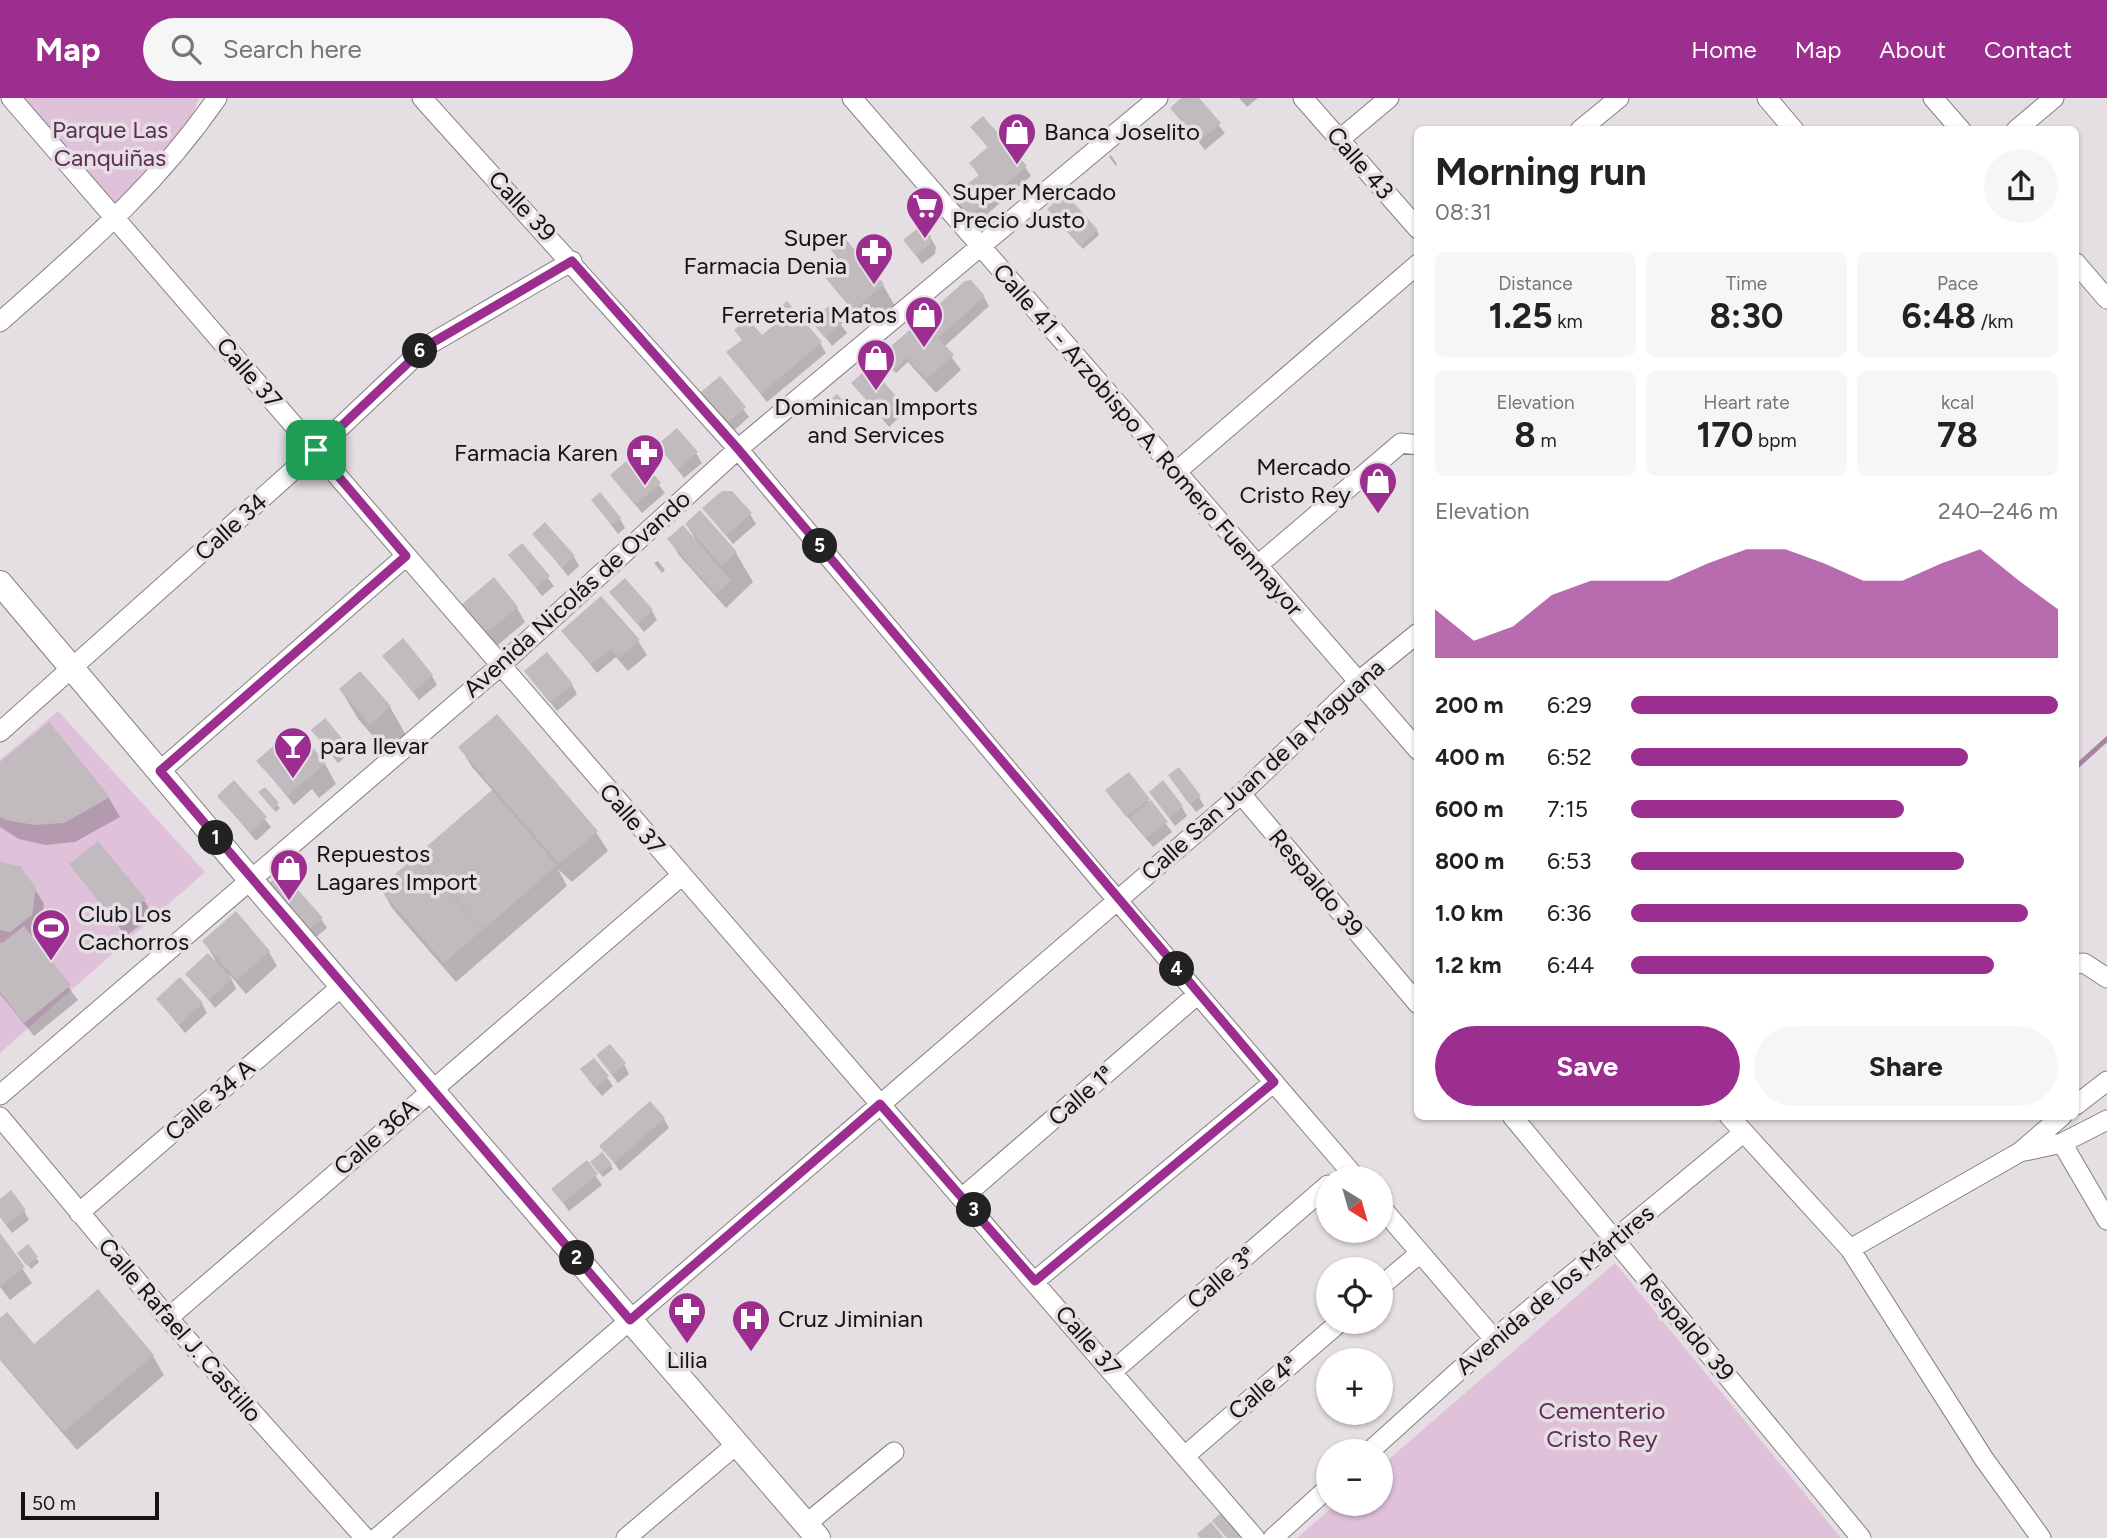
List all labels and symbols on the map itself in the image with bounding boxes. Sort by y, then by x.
shop icon: Banca Joselito [996,111,1038,166]
park label: Parque Las Canquiñas [52,115,168,172]
place label: Banca Joselito [1044,117,1200,146]
street label: Calle 43 [1321,120,1400,205]
street label: Calle 39 [483,164,562,247]
place label: Super Mercado Precio Justo [952,177,1116,234]
supermarket icon: Super Mercado Precio Justo [904,185,946,240]
place label: Super Farmacia Denia [684,223,847,280]
pharmacy icon: Super Farmacia Denia [853,231,895,286]
street label: Calle 41 - Arzobispo A. Romero Fuenmayor [987,257,1310,622]
shop icon: Ferreteria Matos [903,294,945,349]
place label: Ferreteria Matos [721,300,897,329]
street label: Calle 37 [211,331,288,414]
pin: 6 [402,334,438,368]
shop icon: Dominican Imports and Services [855,337,897,392]
place label: Dominican Imports and Services [774,392,978,449]
pin [286,420,346,480]
pharmacy icon: Farmacia Karen [624,432,666,487]
place label: Farmacia Karen [454,438,618,467]
place label: Mercado Cristo Rey [1240,452,1351,509]
shop icon: Mercado Cristo Rey [1357,460,1399,515]
street label: Avenida Nicolás de Ovando [457,484,696,703]
street label: Calle 34 [189,487,273,567]
pin: 5 [802,528,838,564]
street label: Calle San Juan de la Maguana [1135,653,1390,887]
bar icon: para llevar [272,725,314,780]
place label: para llevar [320,731,429,760]
street label: Calle 37 [594,777,671,860]
pin: 1 [198,820,234,856]
street label: Respaldo 39 [1263,823,1370,942]
place label: Repuestos Lagares Import [316,839,478,896]
shop icon: Repuestos Lagares Import [268,847,310,902]
place label: Club Los Cachorros [78,899,189,956]
sports icon: Club Los Cachorros [30,907,72,962]
pin: 4 [1160,952,1194,986]
street label: Calle 34 A [159,1052,261,1146]
street label: Calle 1ª [1042,1059,1119,1132]
street label: Calle 36A [328,1092,424,1181]
north arrow [1316,1166,1393,1242]
pin: 3 [956,1192,992,1228]
street label: Avenida de los Mártires [1450,1198,1660,1381]
street label: Calle Rafael J. Castillo [92,1232,268,1428]
pin: 2 [560,1240,594,1276]
street label: Calle 3ª [1181,1240,1260,1315]
street label: Respaldo 39 [1634,1267,1741,1386]
pharmacy icon: Lilia [666,1290,708,1345]
hospital icon: Cruz Jiminian [730,1298,772,1353]
street label: Calle 37 [1050,1299,1127,1382]
place label: Cruz Jiminian [778,1304,923,1333]
place label: Lilia [666,1345,708,1374]
street label: Calle 4ª [1222,1350,1303,1425]
park label: Cementerio Cristo Rey [1538,1396,1666,1453]
scale bar [21,1489,159,1521]

